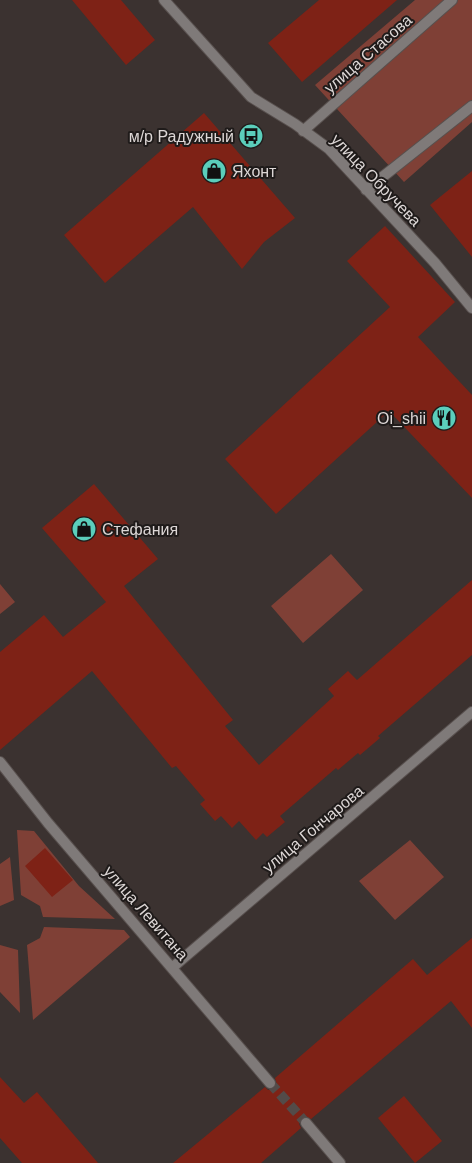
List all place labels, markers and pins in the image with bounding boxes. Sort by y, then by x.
bus stop icon: м/р Радужный [238,123,264,149]
place label: м/р Радужный [129,128,234,145]
shop icon: Яхонт [201,158,227,184]
place label: Яхонт [232,163,277,180]
restaurant icon: Oi_shii [431,405,457,431]
place label: Oi_shii [377,410,426,428]
shop icon: Стефания [71,516,97,542]
place label: Стефания [102,521,178,538]

